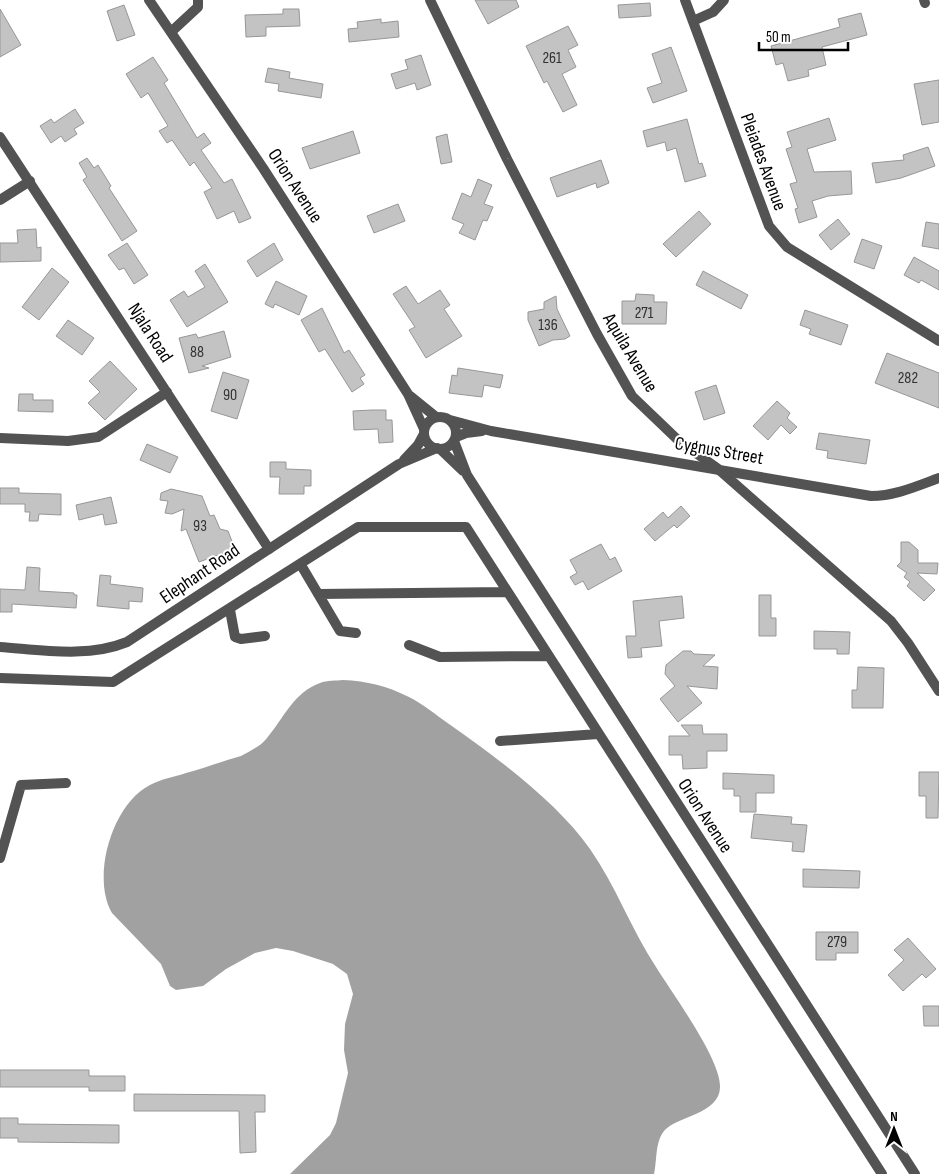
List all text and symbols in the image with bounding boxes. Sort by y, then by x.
scale bar [759,20,848,52]
text: 50 m [766,28,791,47]
house number: 261 [542,49,562,68]
street label: Pleiades Avenue [735,110,791,214]
street label: Orion Avenue [263,145,327,227]
street label: Njala Road [122,299,178,367]
house number: 271 [635,304,654,323]
street label: Aquila Avenue [597,308,663,397]
house number: 136 [538,316,558,335]
house number: 88 [190,343,204,362]
house number: 282 [898,369,918,388]
house number: 90 [223,386,237,405]
street label: Cygnus Street [673,432,765,470]
house number: 93 [193,517,207,536]
street label: Elephant Road [156,539,244,609]
street label: Orion Avenue [673,775,737,857]
house number: 279 [827,933,847,952]
north arrow [869,1104,919,1154]
text: N [890,1108,898,1125]

